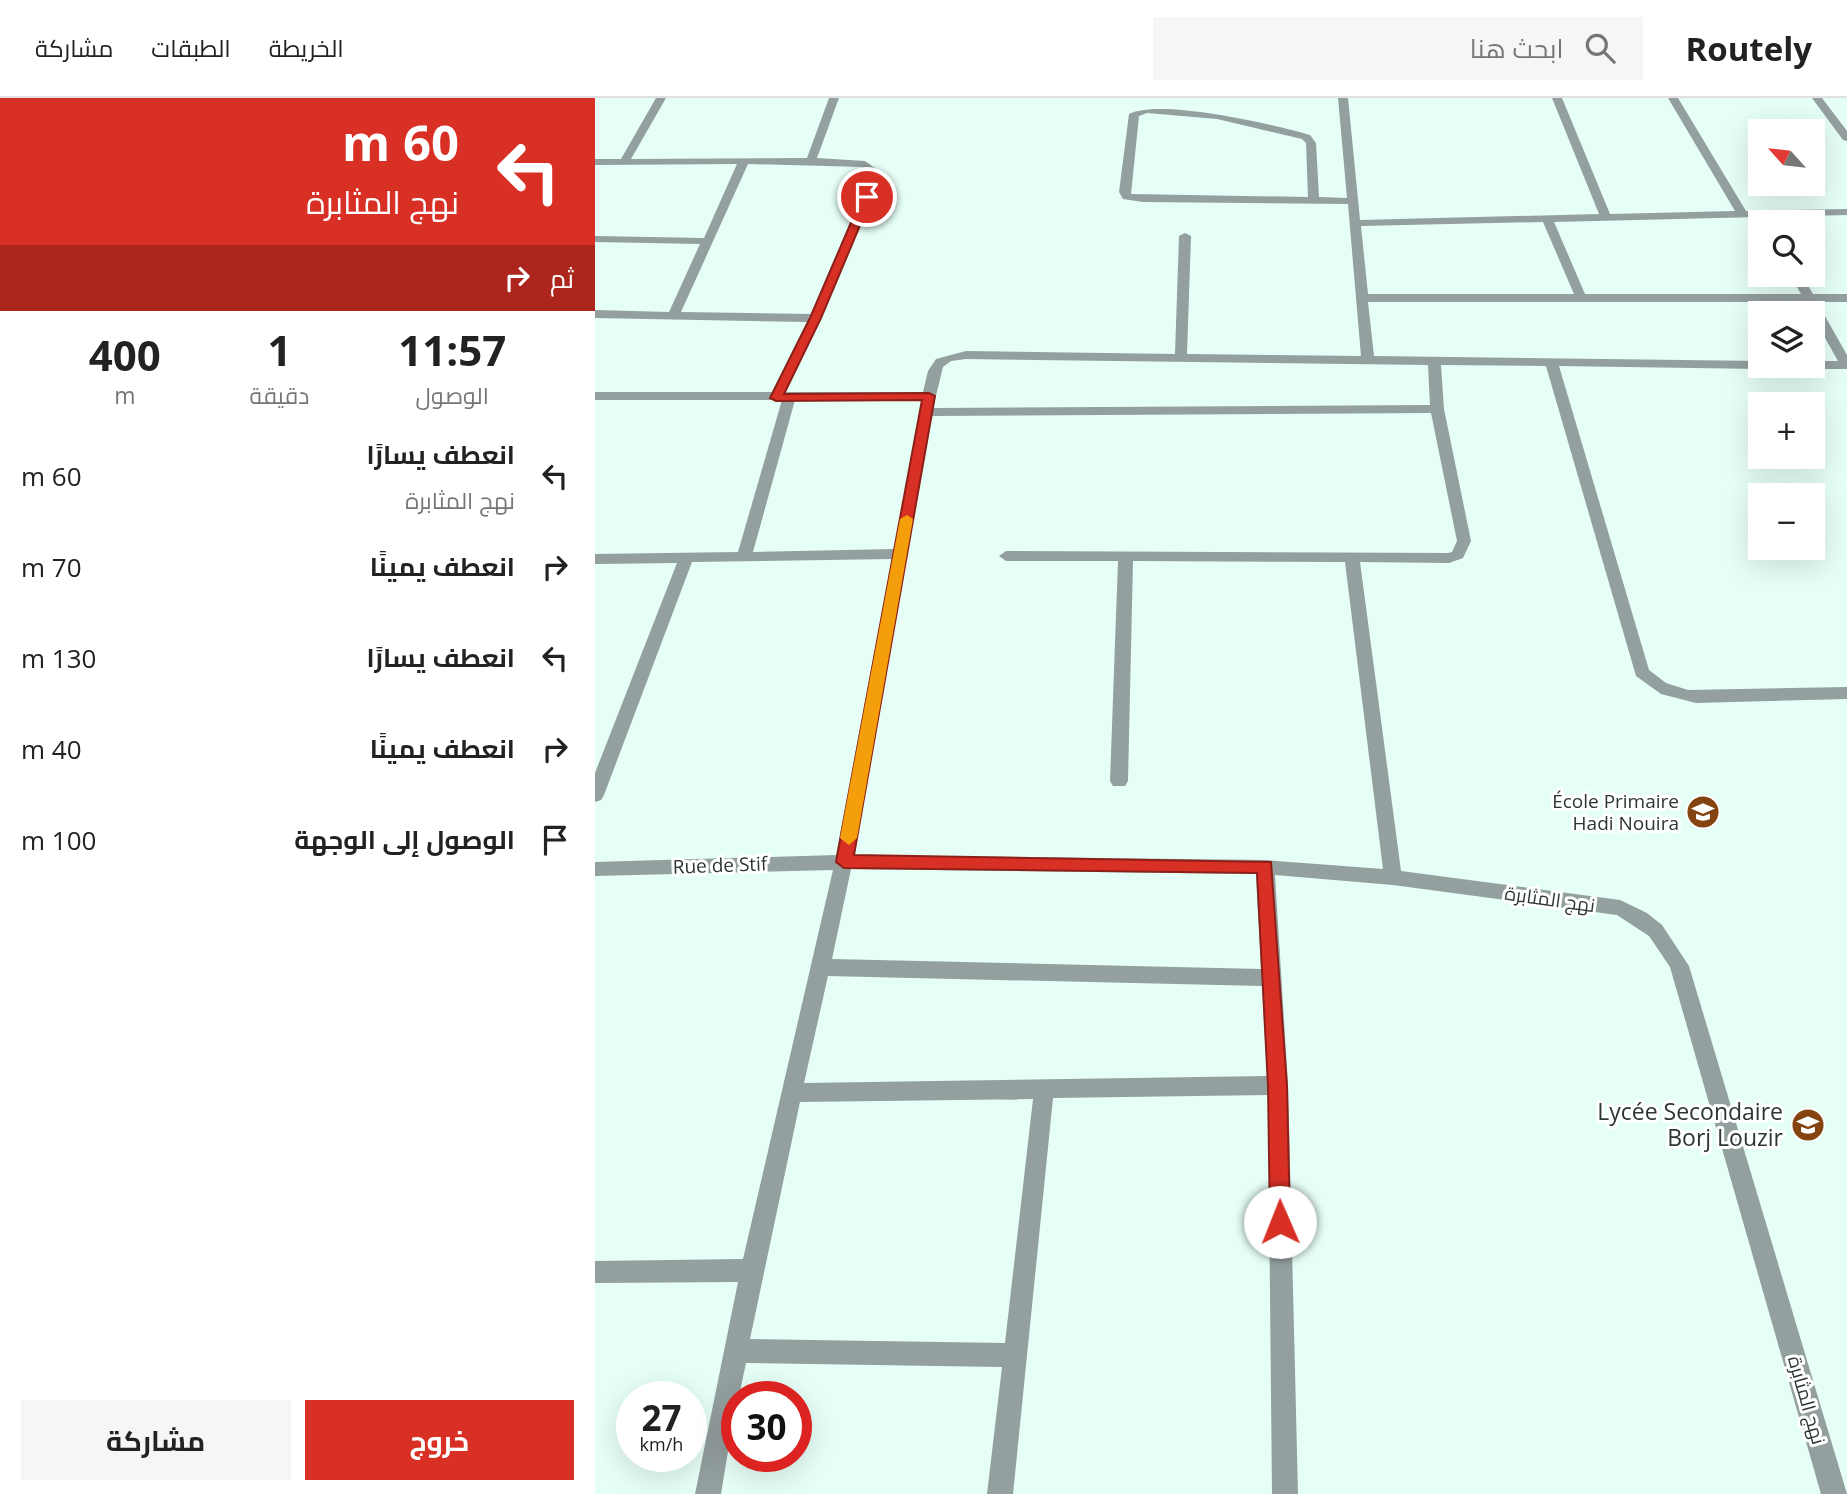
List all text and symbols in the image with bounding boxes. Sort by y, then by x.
search box [1153,17,1643,80]
text: Routely [1685,26,1812,71]
icon: search [1581,29,1619,67]
text: ابحث هنا [1470,30,1563,66]
text: مشاركة [35,31,113,64]
text: الطبقات [151,31,231,64]
text: الخريطة [269,31,344,64]
text: 60 m [342,109,459,175]
north arrow [1748,119,1825,196]
map controls [1748,119,1825,560]
icon: left [483,126,574,217]
pin [837,167,897,227]
icon: arrive [848,178,886,216]
text: نهج المثابرة [306,180,459,223]
button: search [1748,210,1825,287]
icon: right [498,259,536,297]
text: ثم [550,260,574,296]
button: layers [1748,301,1825,378]
text: 1 [268,321,292,378]
text: 11:57 [398,321,506,378]
text: 400 [89,326,161,383]
text: m [114,379,135,411]
text: دقيقة [250,379,309,411]
text: الوصول [416,379,489,411]
button: + [1748,392,1825,469]
text: انعطف يسارًا [366,436,515,472]
icon: left [536,457,574,495]
text: 60 m [21,458,82,494]
button: − [1748,483,1825,560]
text: نهج المثابرة [405,484,515,516]
text: انعطف يمينًا [370,548,515,584]
icon: right [536,548,574,586]
text: 70 m [21,549,82,585]
text: انعطف يسارًا [366,639,515,675]
icon: left [536,639,574,677]
text: 130 m [21,640,96,676]
text: انعطف يمينًا [370,730,515,766]
icon: right [536,730,574,768]
text: 40 m [21,731,82,767]
place label: École Primaire Hadi Nouira [1552,788,1679,836]
school or university icon: École Primaire Hadi Nouira [1684,793,1722,831]
text: الوصول إلى الوجهة [294,821,515,857]
icon: arrive [536,821,574,859]
text: 100 m [21,822,96,858]
street label: Rue de Stif [672,850,769,880]
street label: نهج المثابرة [1503,880,1597,919]
place label: Lycée Secondaire Borj Louzir [1597,1095,1784,1153]
school or university icon: Lycée Secondaire Borj Louzir [1789,1106,1827,1144]
position arrow [1243,1185,1317,1259]
street label: نهج المثابرة [1781,1353,1832,1447]
speed limit sign: 30 [721,1381,812,1472]
text: 27 [641,1394,682,1441]
button: مشاركة [21,1400,291,1480]
button: خروج [305,1400,574,1480]
text: km/h [640,1432,683,1456]

